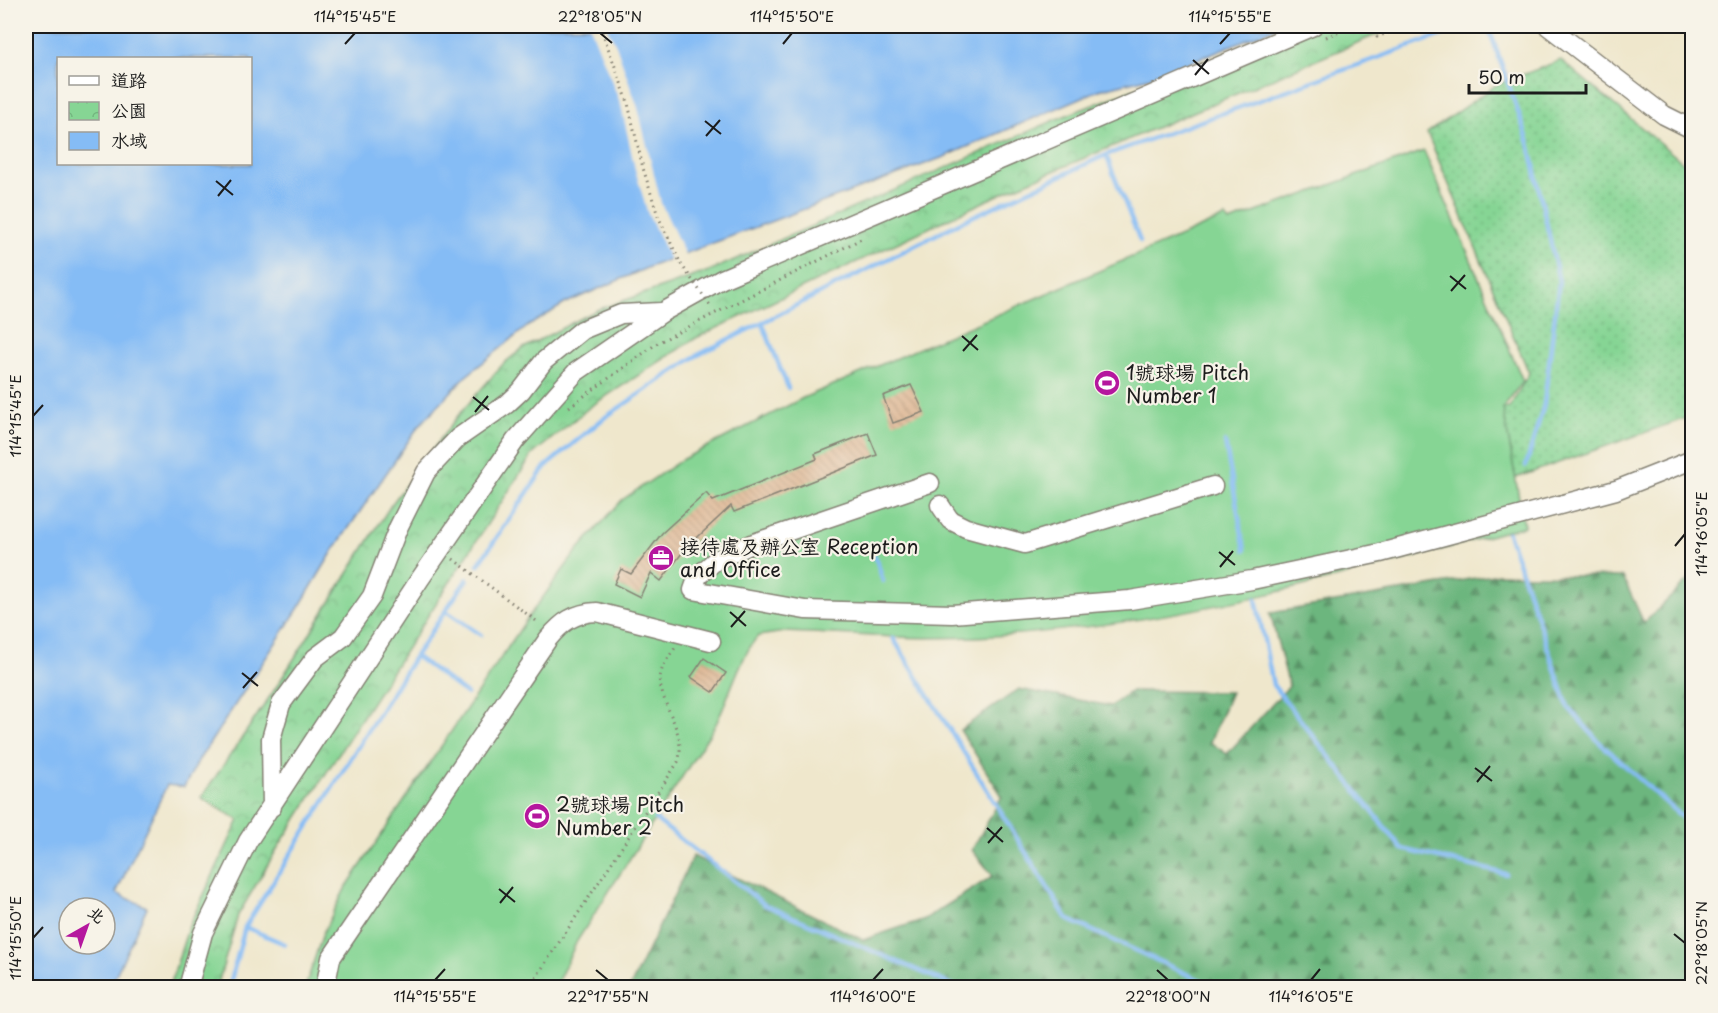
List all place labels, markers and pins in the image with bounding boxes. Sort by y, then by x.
place label: 1號球場 Pitch Number 1 [1126,357,1249,410]
sports icon: 1號球場 Pitch Number 1 [1092,368,1122,398]
place label: 接待處及辦公室 Reception and Office [680,531,918,584]
office icon: 接待處及辦公室 Reception and Office [646,543,676,573]
place label: 2號球場 Pitch Number 2 [556,789,684,842]
sports icon: 2號球場 Pitch Number 2 [522,801,552,831]

